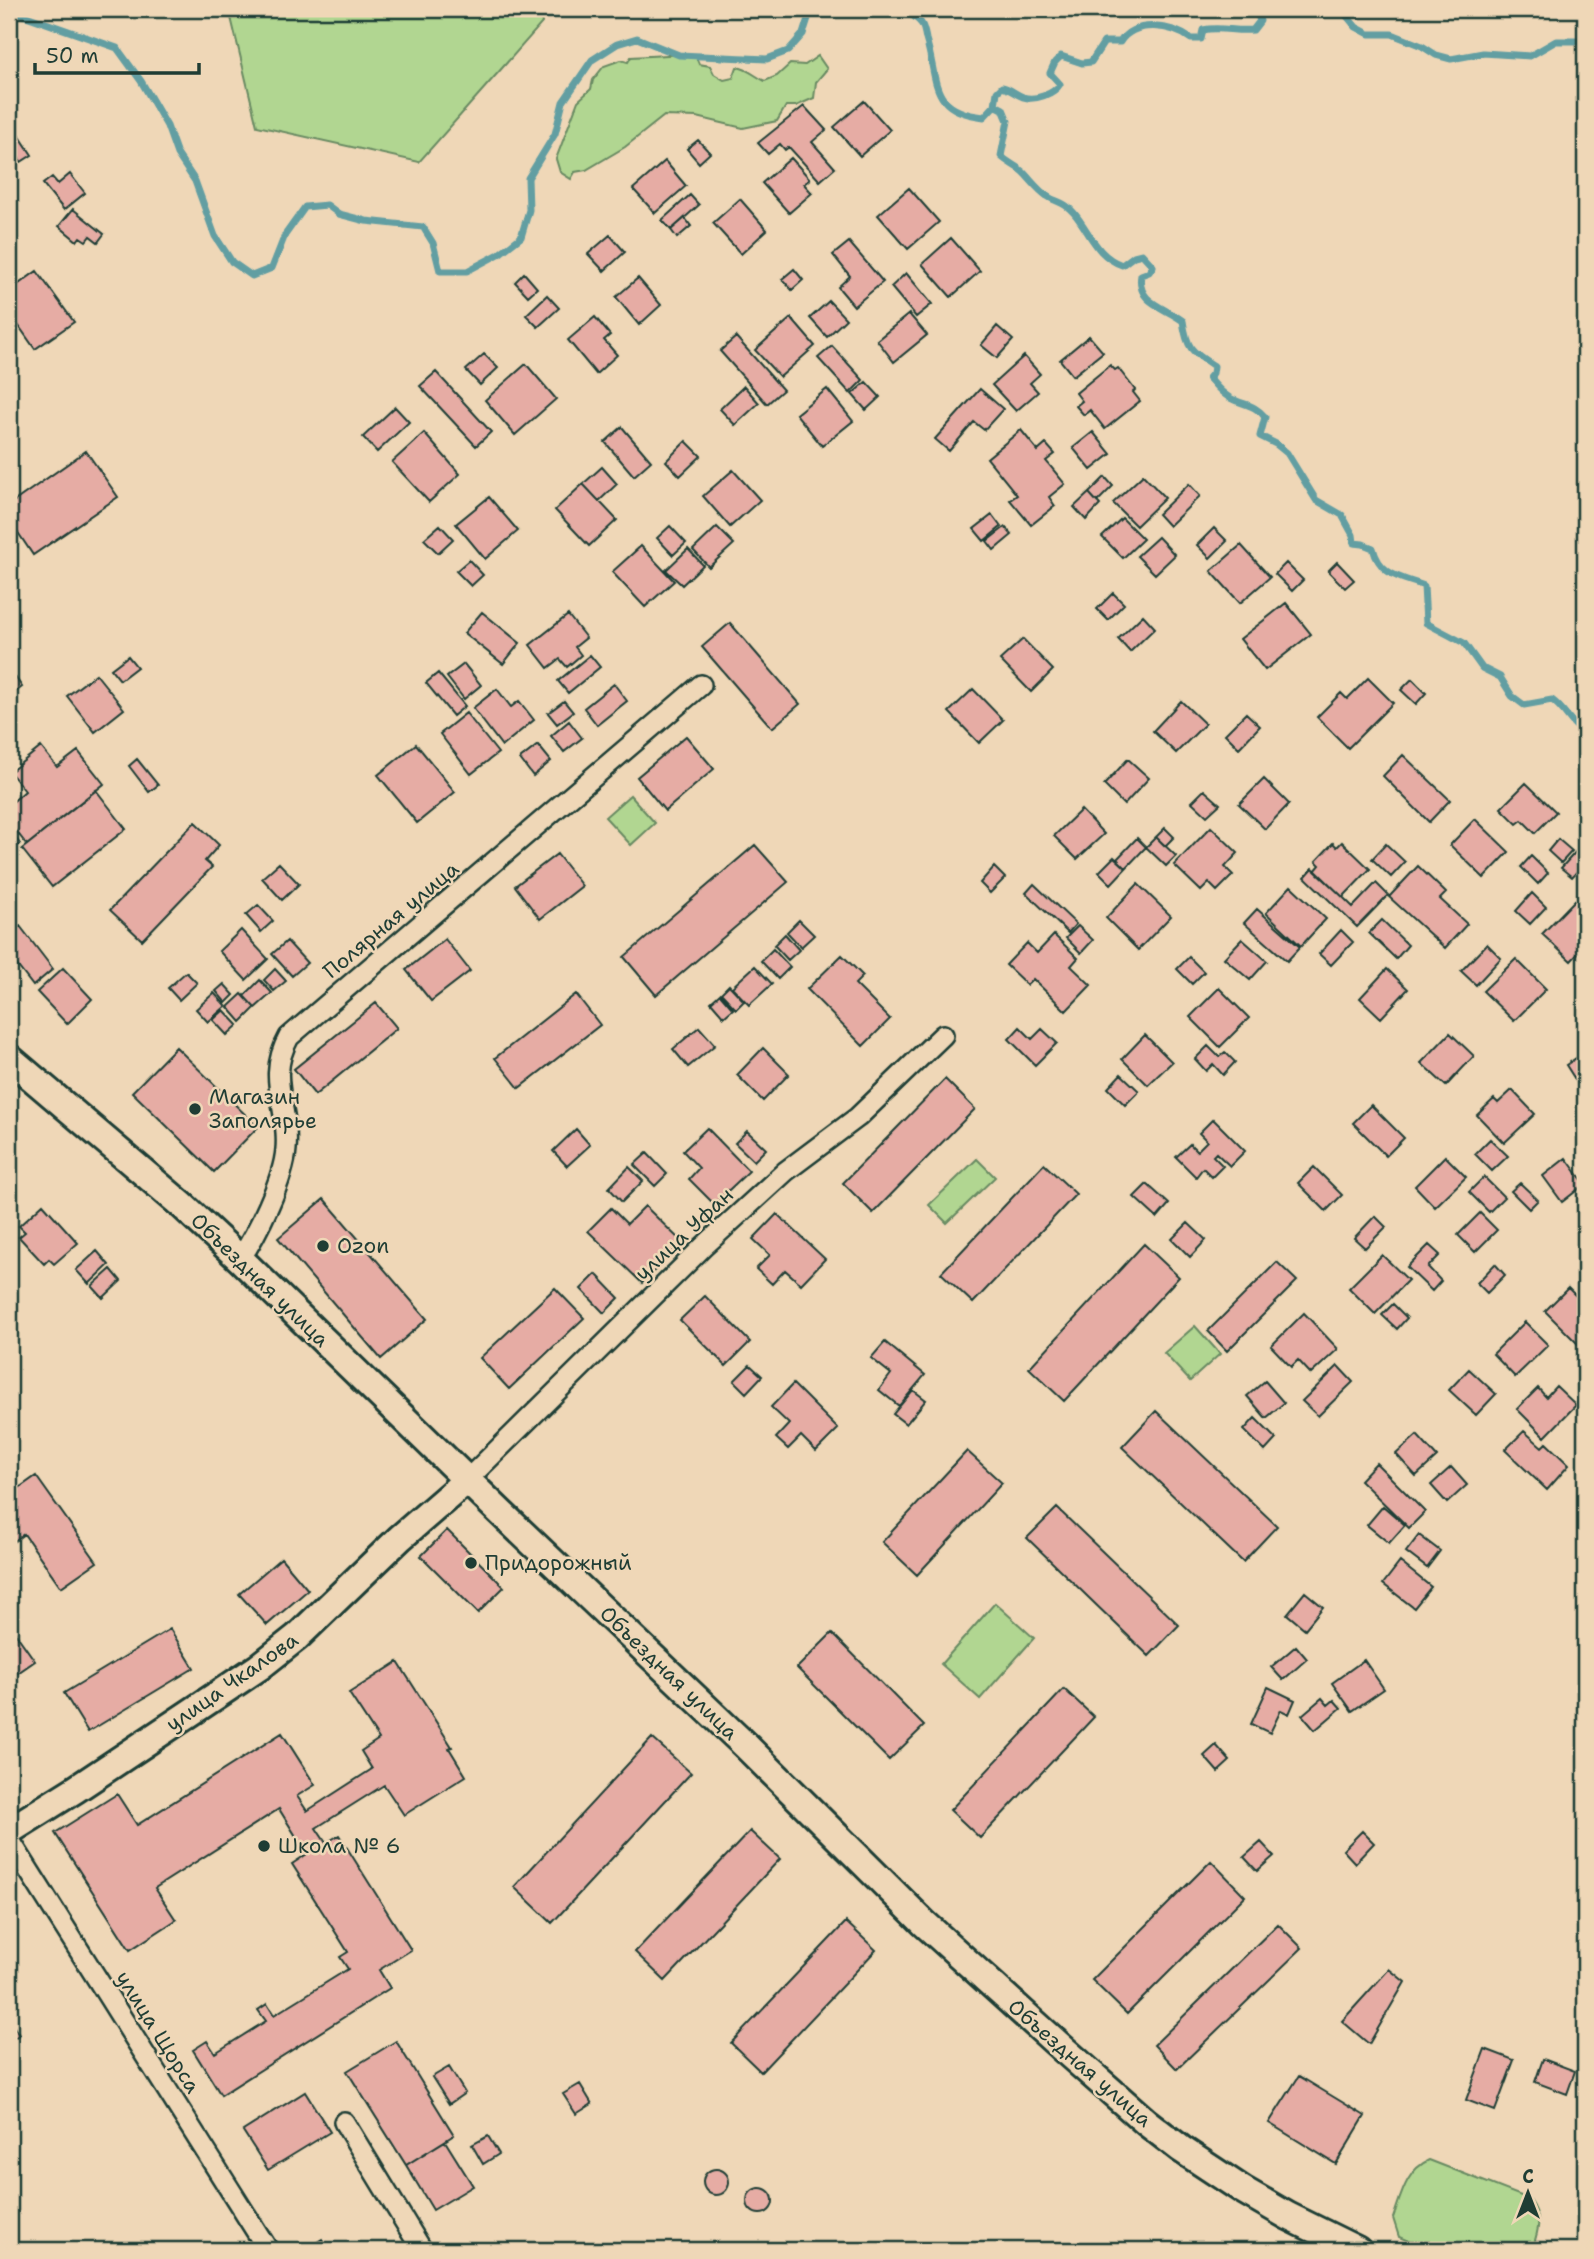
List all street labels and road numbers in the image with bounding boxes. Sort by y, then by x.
street label: Полярная улица [317,855,465,985]
street label: улица Уфан [629,1181,739,1287]
street label: Объездная улица [185,1207,335,1353]
street label: Объездная улица [594,1600,744,1746]
street label: улица Чкалова [160,1626,304,1738]
street label: улица Щорса [109,1966,207,2098]
street label: Объездная улица [1002,1993,1158,2133]

